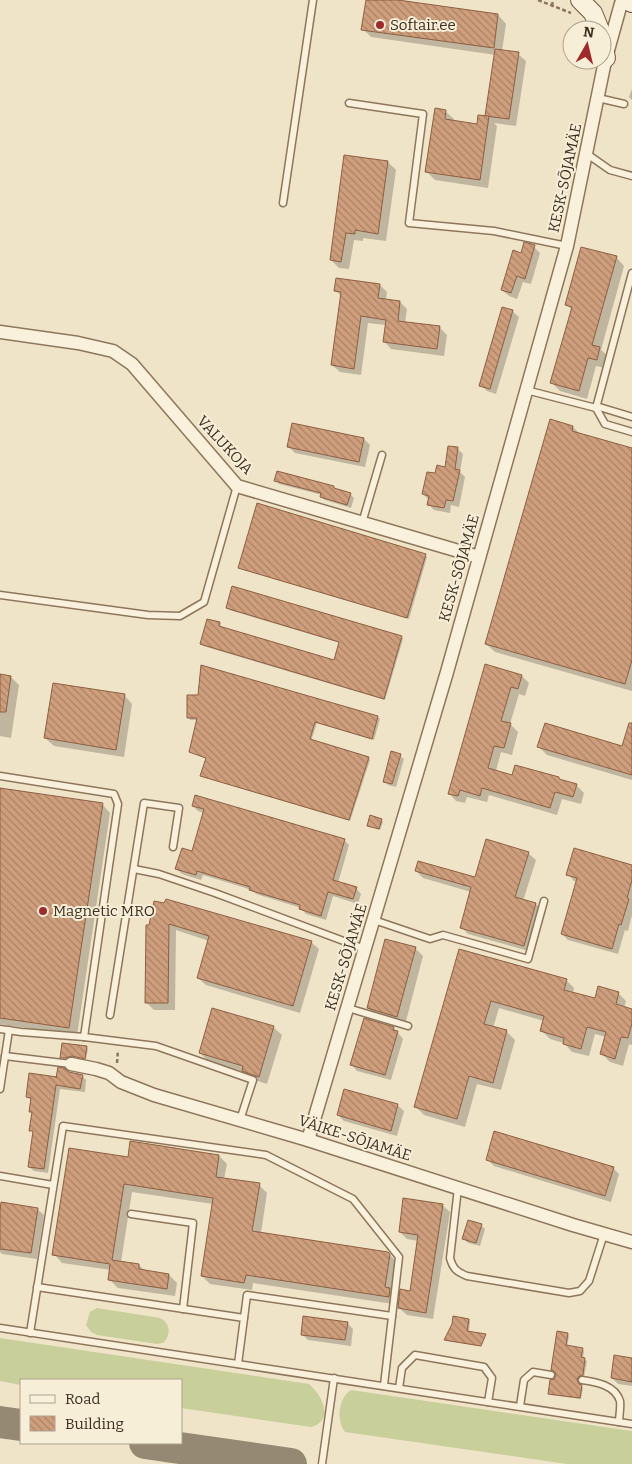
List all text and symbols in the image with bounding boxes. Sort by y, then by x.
place label: Softair.ee [390,16,456,34]
marker: Softair.ee [374,19,386,31]
north arrow [562,20,612,70]
text: N [582,23,595,42]
street label: KESK-SÕJAMÄE [545,122,585,234]
street label: VALUKOJA [193,412,257,478]
street label: KESK-SÕJAMÄE [435,512,483,624]
street label: KESK-SÕJAMÄE [321,901,371,1013]
place label: Magnetic MRO [53,902,155,920]
marker: Magnetic MRO [37,905,49,917]
street label: VÄIKE-SÕJAMÄE [296,1111,414,1165]
legend [20,1379,182,1444]
text: Road [65,1390,100,1408]
text: Building [65,1415,124,1433]

